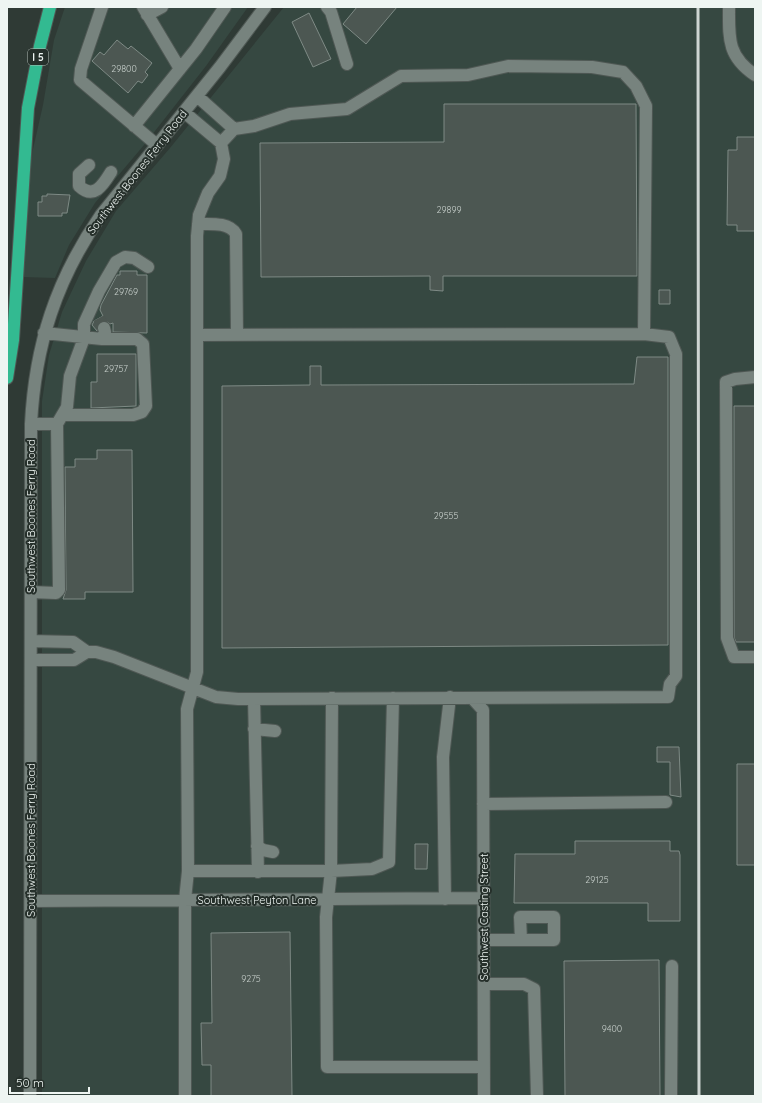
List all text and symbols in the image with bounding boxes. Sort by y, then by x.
road number: I 5 [28,49,48,65]
house number: 29800 [111,63,137,74]
street label: Southwest Boones Ferry Road [84,107,190,237]
house number: 29899 [437,204,461,215]
house number: 29769 [114,286,138,297]
house number: 29757 [104,363,128,374]
street label: Southwest Boones Ferry Road [24,439,38,593]
house number: 29555 [434,510,458,521]
street label: Southwest Boones Ferry Road [24,763,38,917]
street label: Southwest Casting Street [477,853,491,980]
house number: 29125 [585,874,609,885]
street label: Southwest Peyton Lane [197,893,317,907]
house number: 9275 [241,973,261,984]
house number: 9400 [602,1023,622,1034]
scale bar [10,1069,89,1095]
text: 50 m [16,1075,44,1090]

